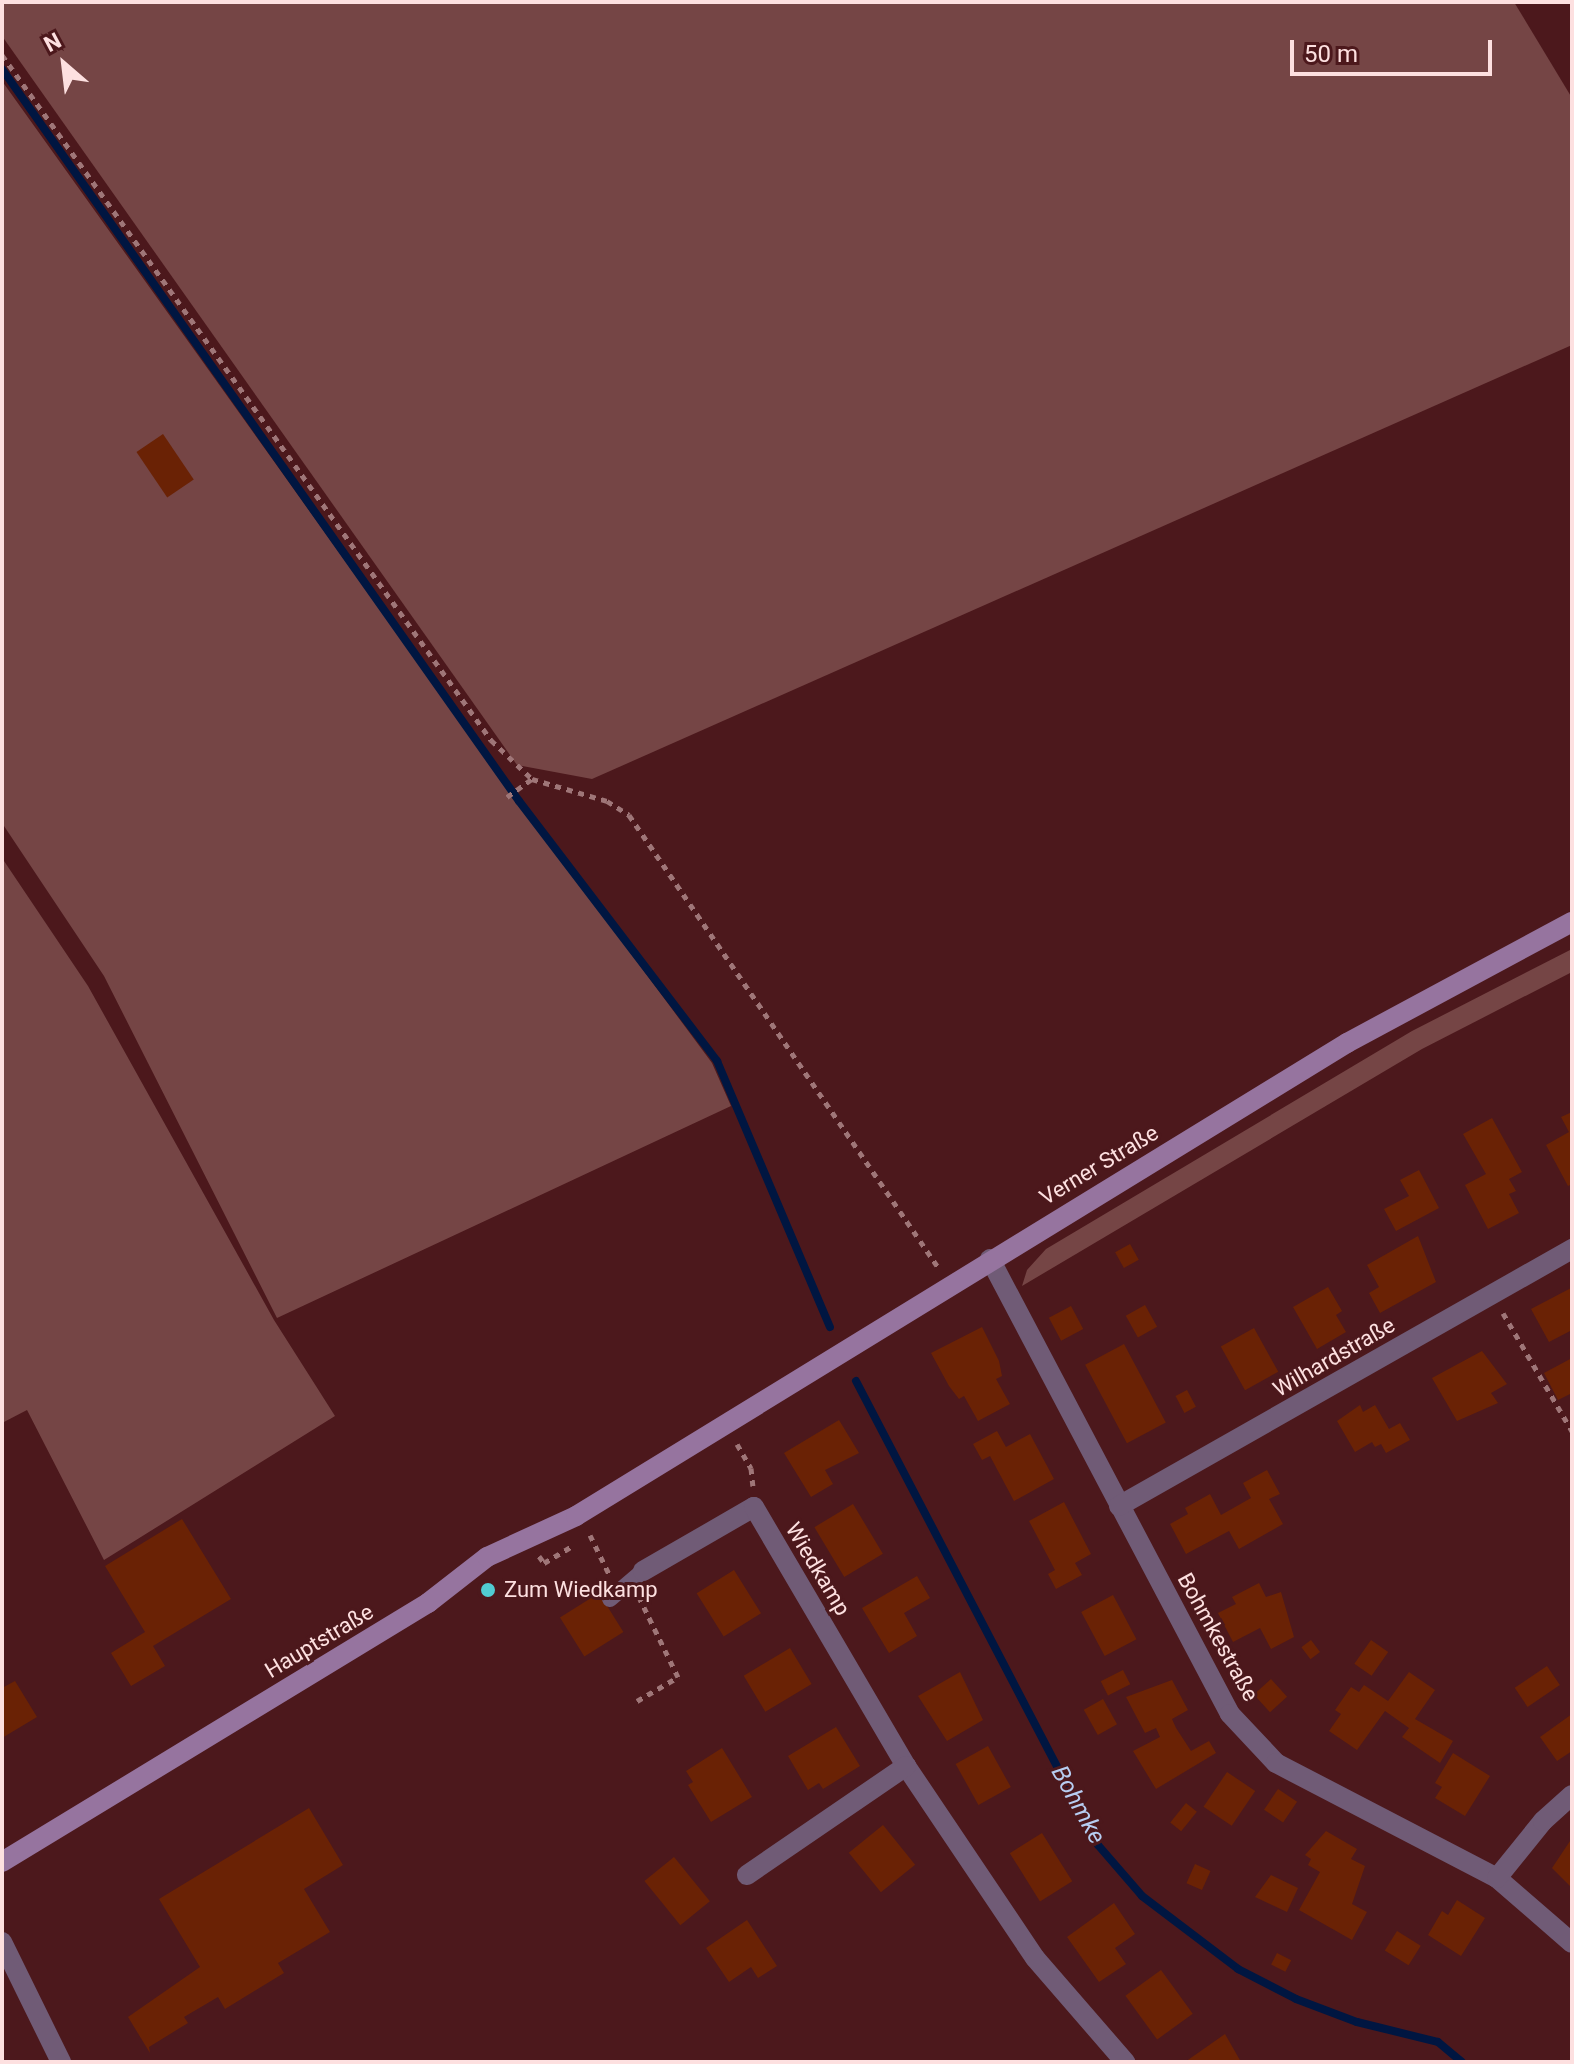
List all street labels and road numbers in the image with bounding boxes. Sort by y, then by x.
street label: Verner Straße [1035,1119,1163,1211]
street label: Wilhardstraße [1268,1312,1400,1402]
street label: Wiedkamp [780,1518,856,1620]
street label: Bohmkestraße [1172,1568,1264,1706]
street label: Hauptstraße [260,1598,378,1684]

